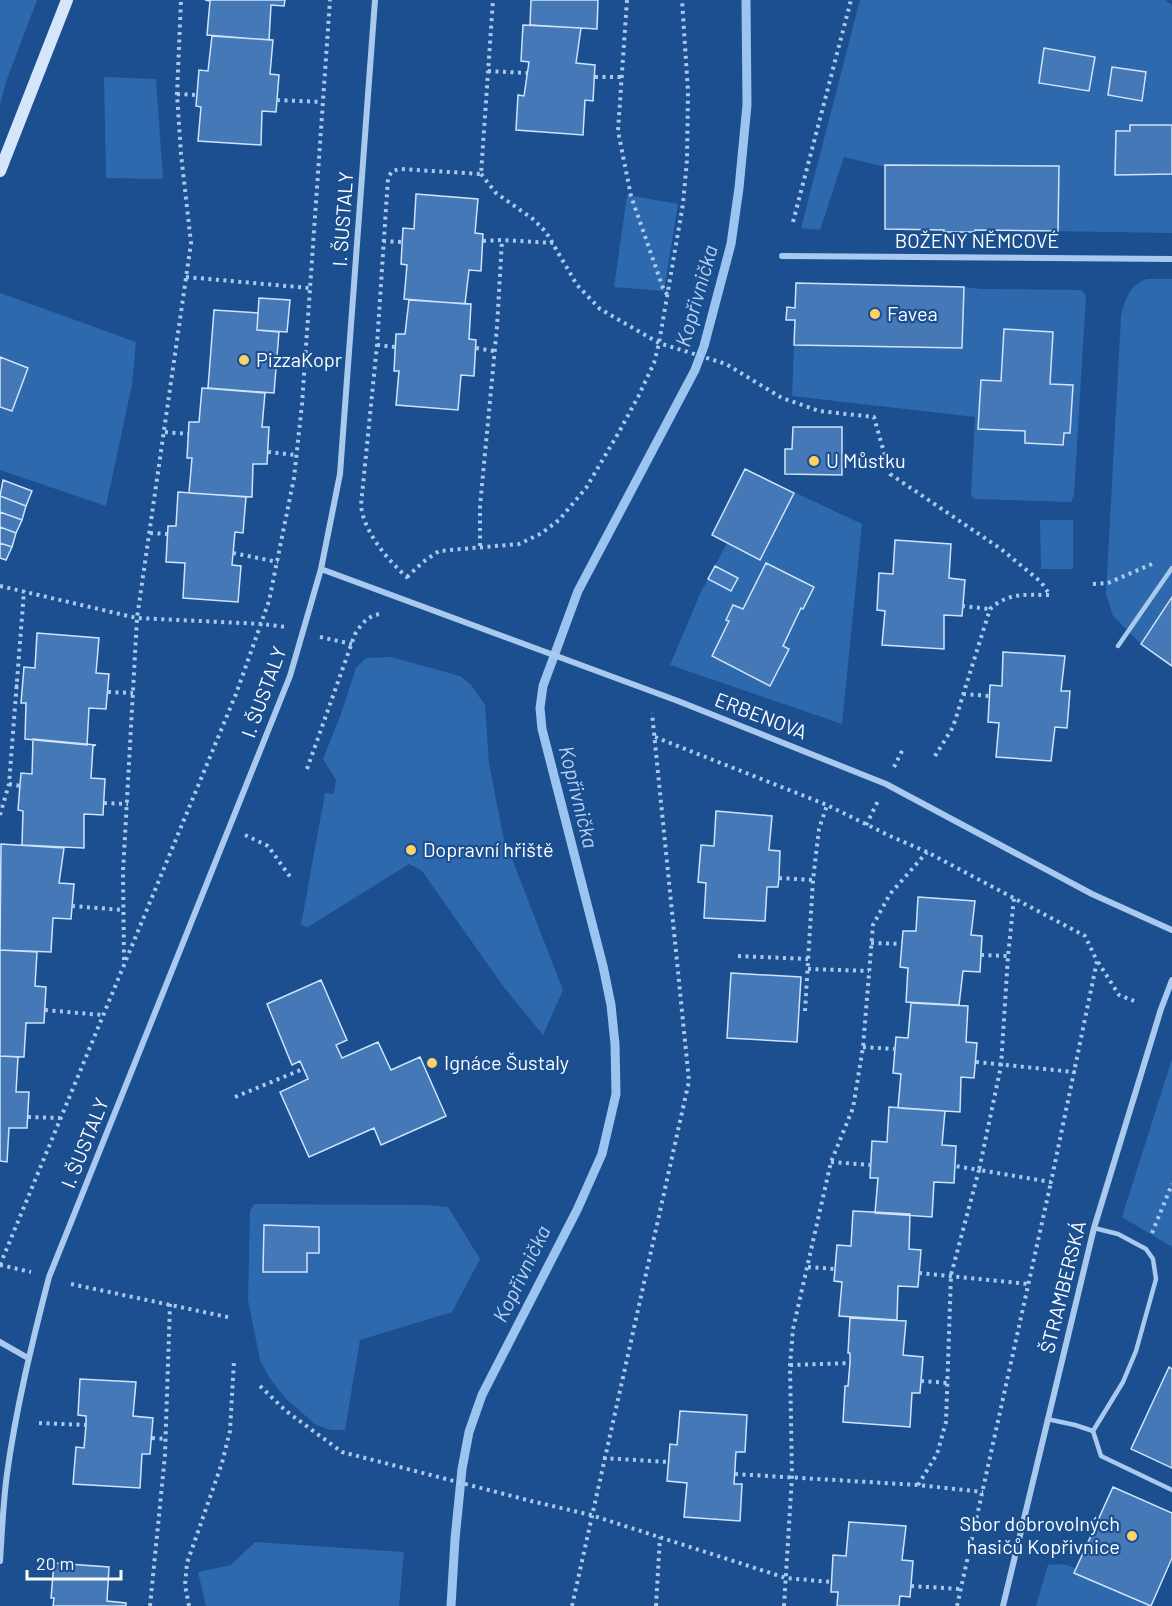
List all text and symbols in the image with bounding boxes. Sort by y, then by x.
street label: I. ŠUSTALY [327,171,357,267]
street label: BOŽENY NĚMCOVÉ [895,228,1059,252]
water label: Kopřivnička [669,242,722,349]
place label: Favea [887,301,938,325]
marker: Favea [868,307,882,321]
place label: PizzaKopr [256,347,342,371]
marker: PizzaKopr [237,353,251,367]
place label: U Můstku [826,448,906,472]
marker: U Můstku [807,454,821,468]
street label: I. ŠUSTALY [235,643,291,741]
street label: ERBENOVA [712,687,811,744]
water label: Kopřivnička [555,743,604,850]
place label: Dopravní hřiště [423,837,554,861]
marker: Dopravní hřiště [404,843,418,857]
place label: Ignáce Šustaly [444,1050,569,1074]
marker: Ignáce Šustaly [425,1056,439,1070]
street label: I. ŠUSTALY [55,1094,113,1191]
street label: ŠTRAMBERSKÁ [1034,1218,1090,1355]
water label: Kopřivnička [486,1221,555,1326]
place label: Sbor dobrovolných hasičů Kopřivnice [960,1511,1120,1558]
marker: Sbor dobrovolných hasičů Kopřivnice [1125,1529,1139,1543]
scale bar [27,1543,122,1581]
text: 20 m [36,1552,74,1574]

